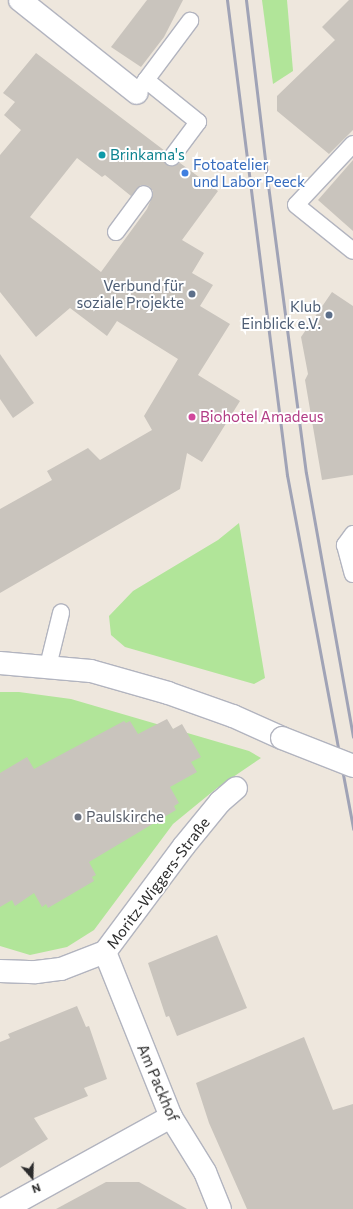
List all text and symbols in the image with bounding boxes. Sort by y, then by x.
place label: Brinkama's [110,146,185,164]
marker: Brinkama's [97,150,107,160]
place label: Fotoatelier und Labor Peeck [193,155,305,190]
marker: Fotoatelier und Labor Peeck [180,168,190,178]
place label: Verbund für soziale Projekte [77,276,184,311]
marker: Verbund für soziale Projekte [187,289,197,299]
place label: Klub Einblick e.V. [241,297,321,332]
marker: Klub Einblick e.V. [324,310,334,320]
place label: Biohotel Amadeus [200,408,324,426]
marker: Biohotel Amadeus [187,412,197,422]
place label: Paulskirche [86,808,164,826]
marker: Paulskirche [73,812,83,822]
street label: Moritz-Wiggers-Straße [103,814,213,952]
street label: Am Packhof [134,1042,182,1124]
north arrow [12,1157,52,1197]
text: N [30,1181,42,1196]

